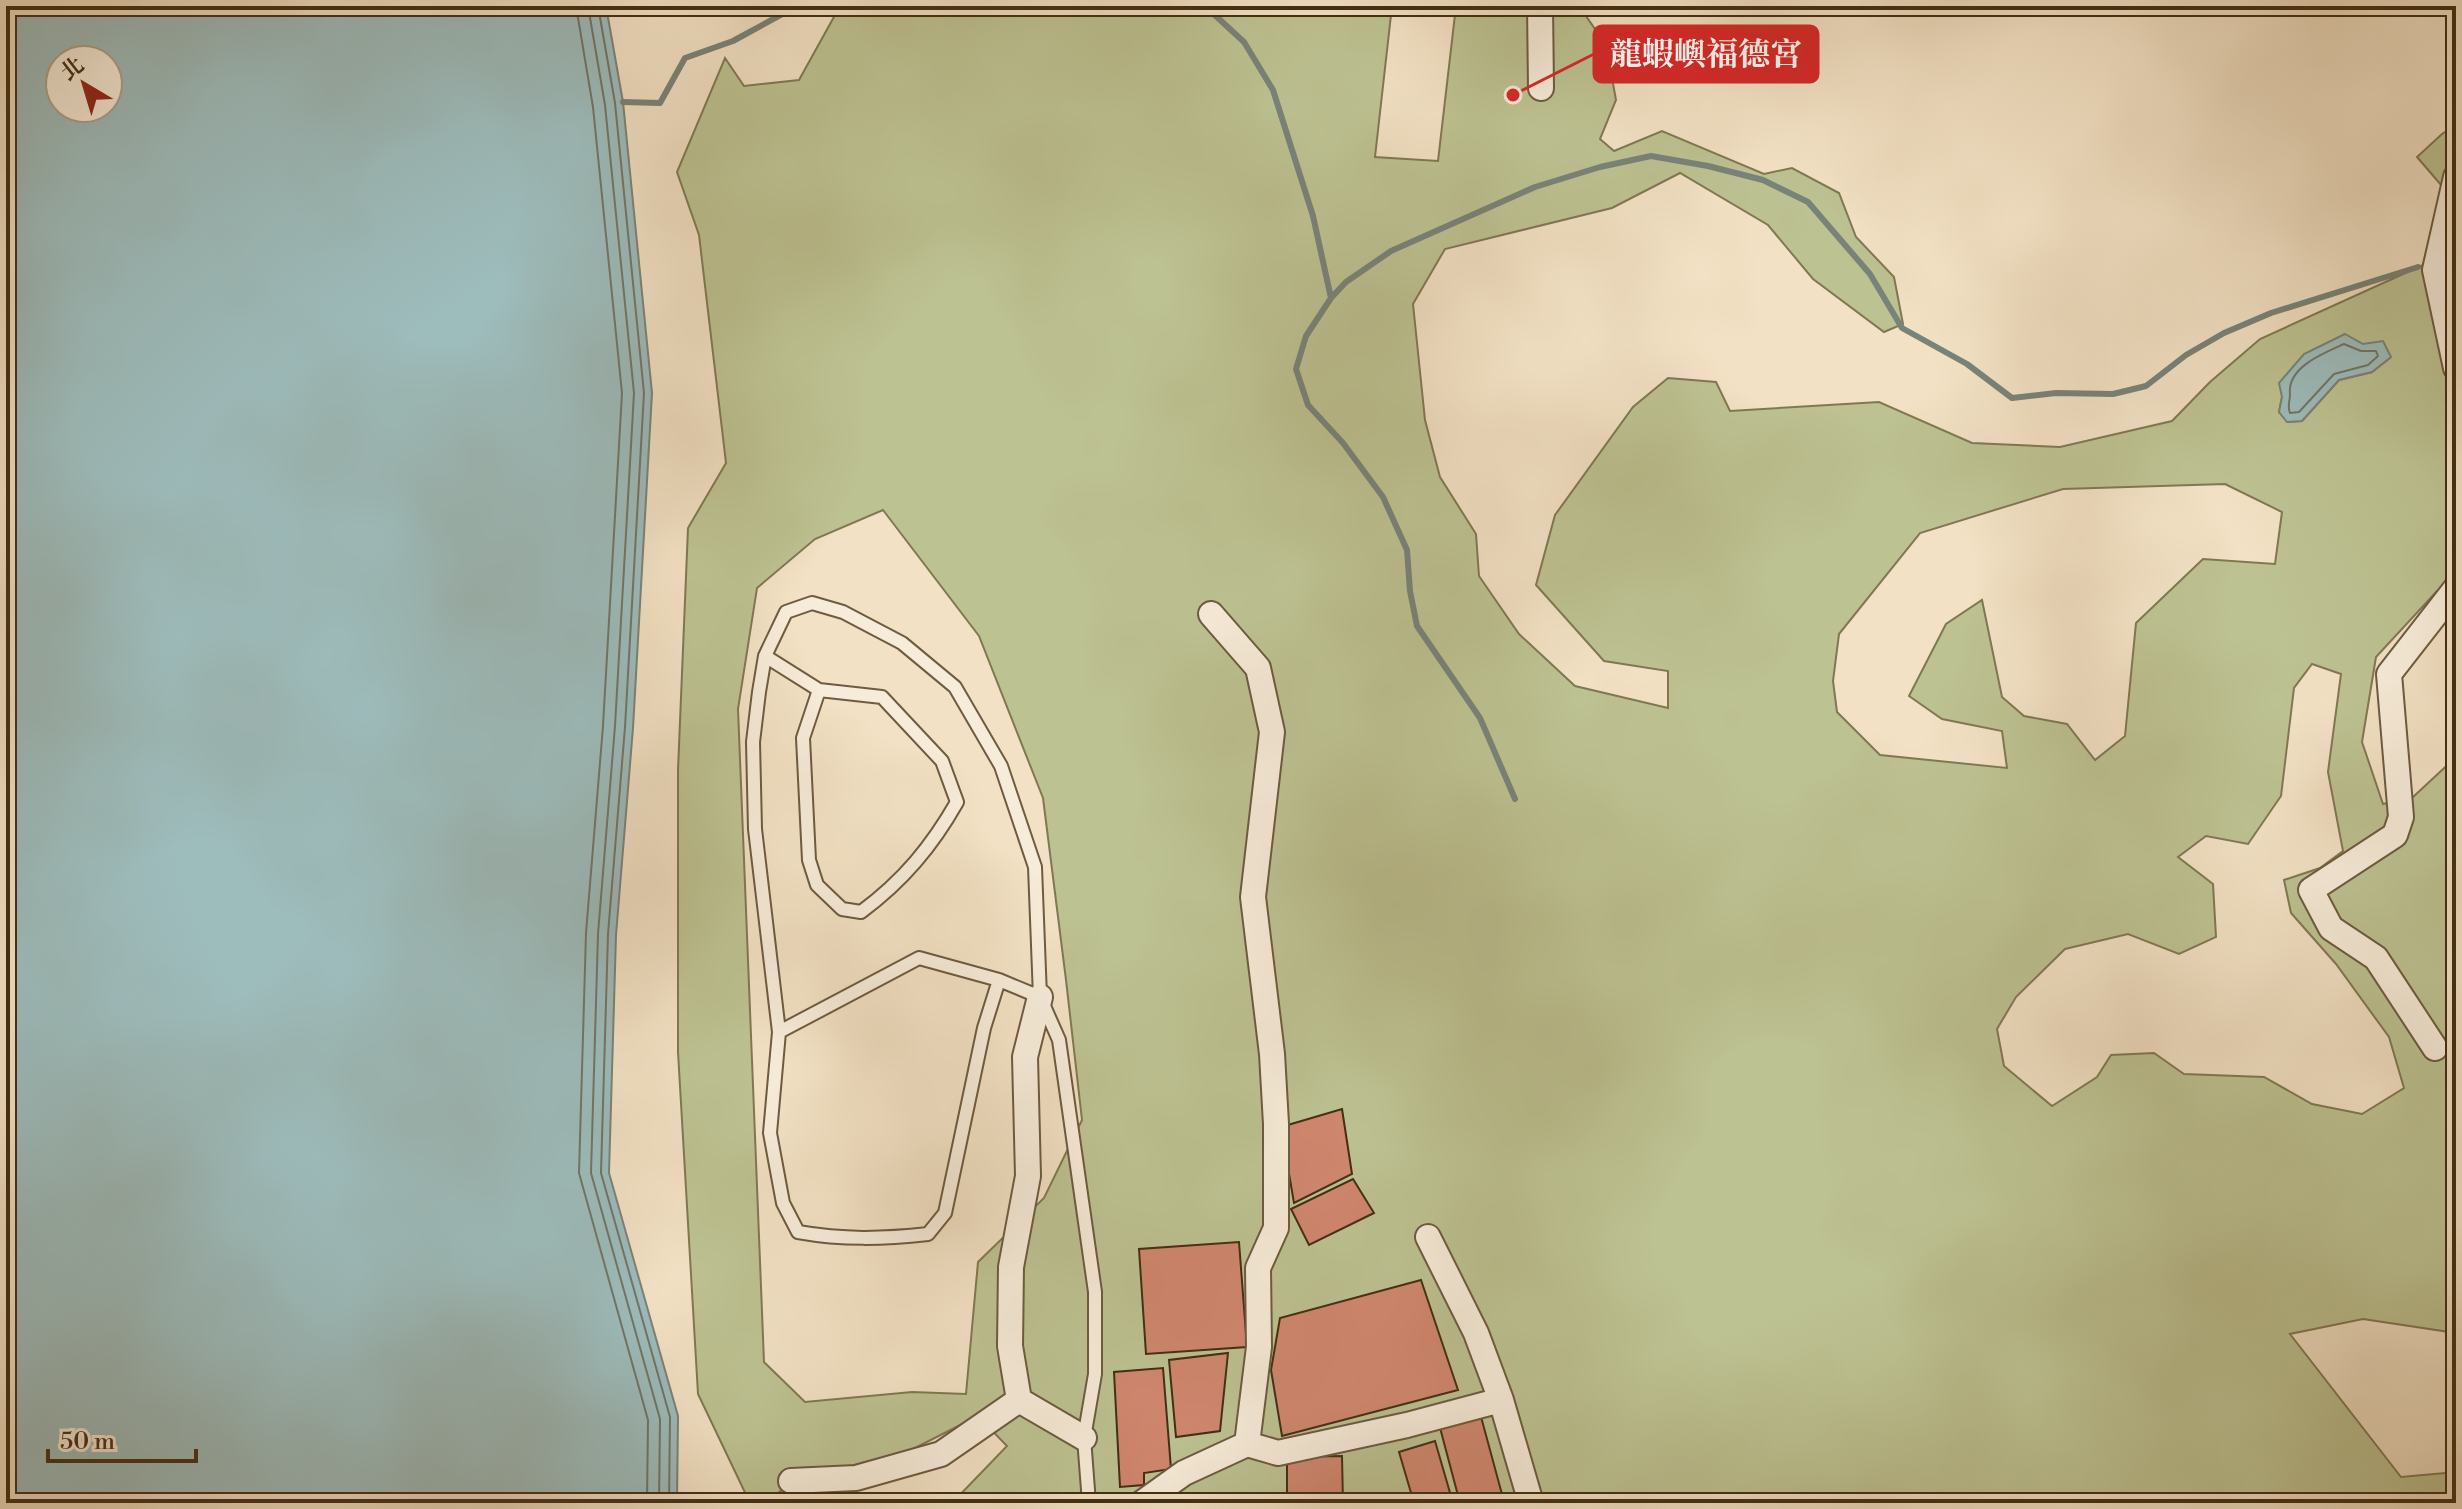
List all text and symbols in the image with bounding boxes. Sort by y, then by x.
callout: 龍蝦嶼福德宮 [1594,26,1818,82]
text: 龍蝦嶼福德宮 [1610,35,1802,75]
north arrow [44,44,124,124]
text: 北 [56,52,90,87]
scale bar [48,1413,196,1463]
text: 50 m [60,1427,115,1457]

